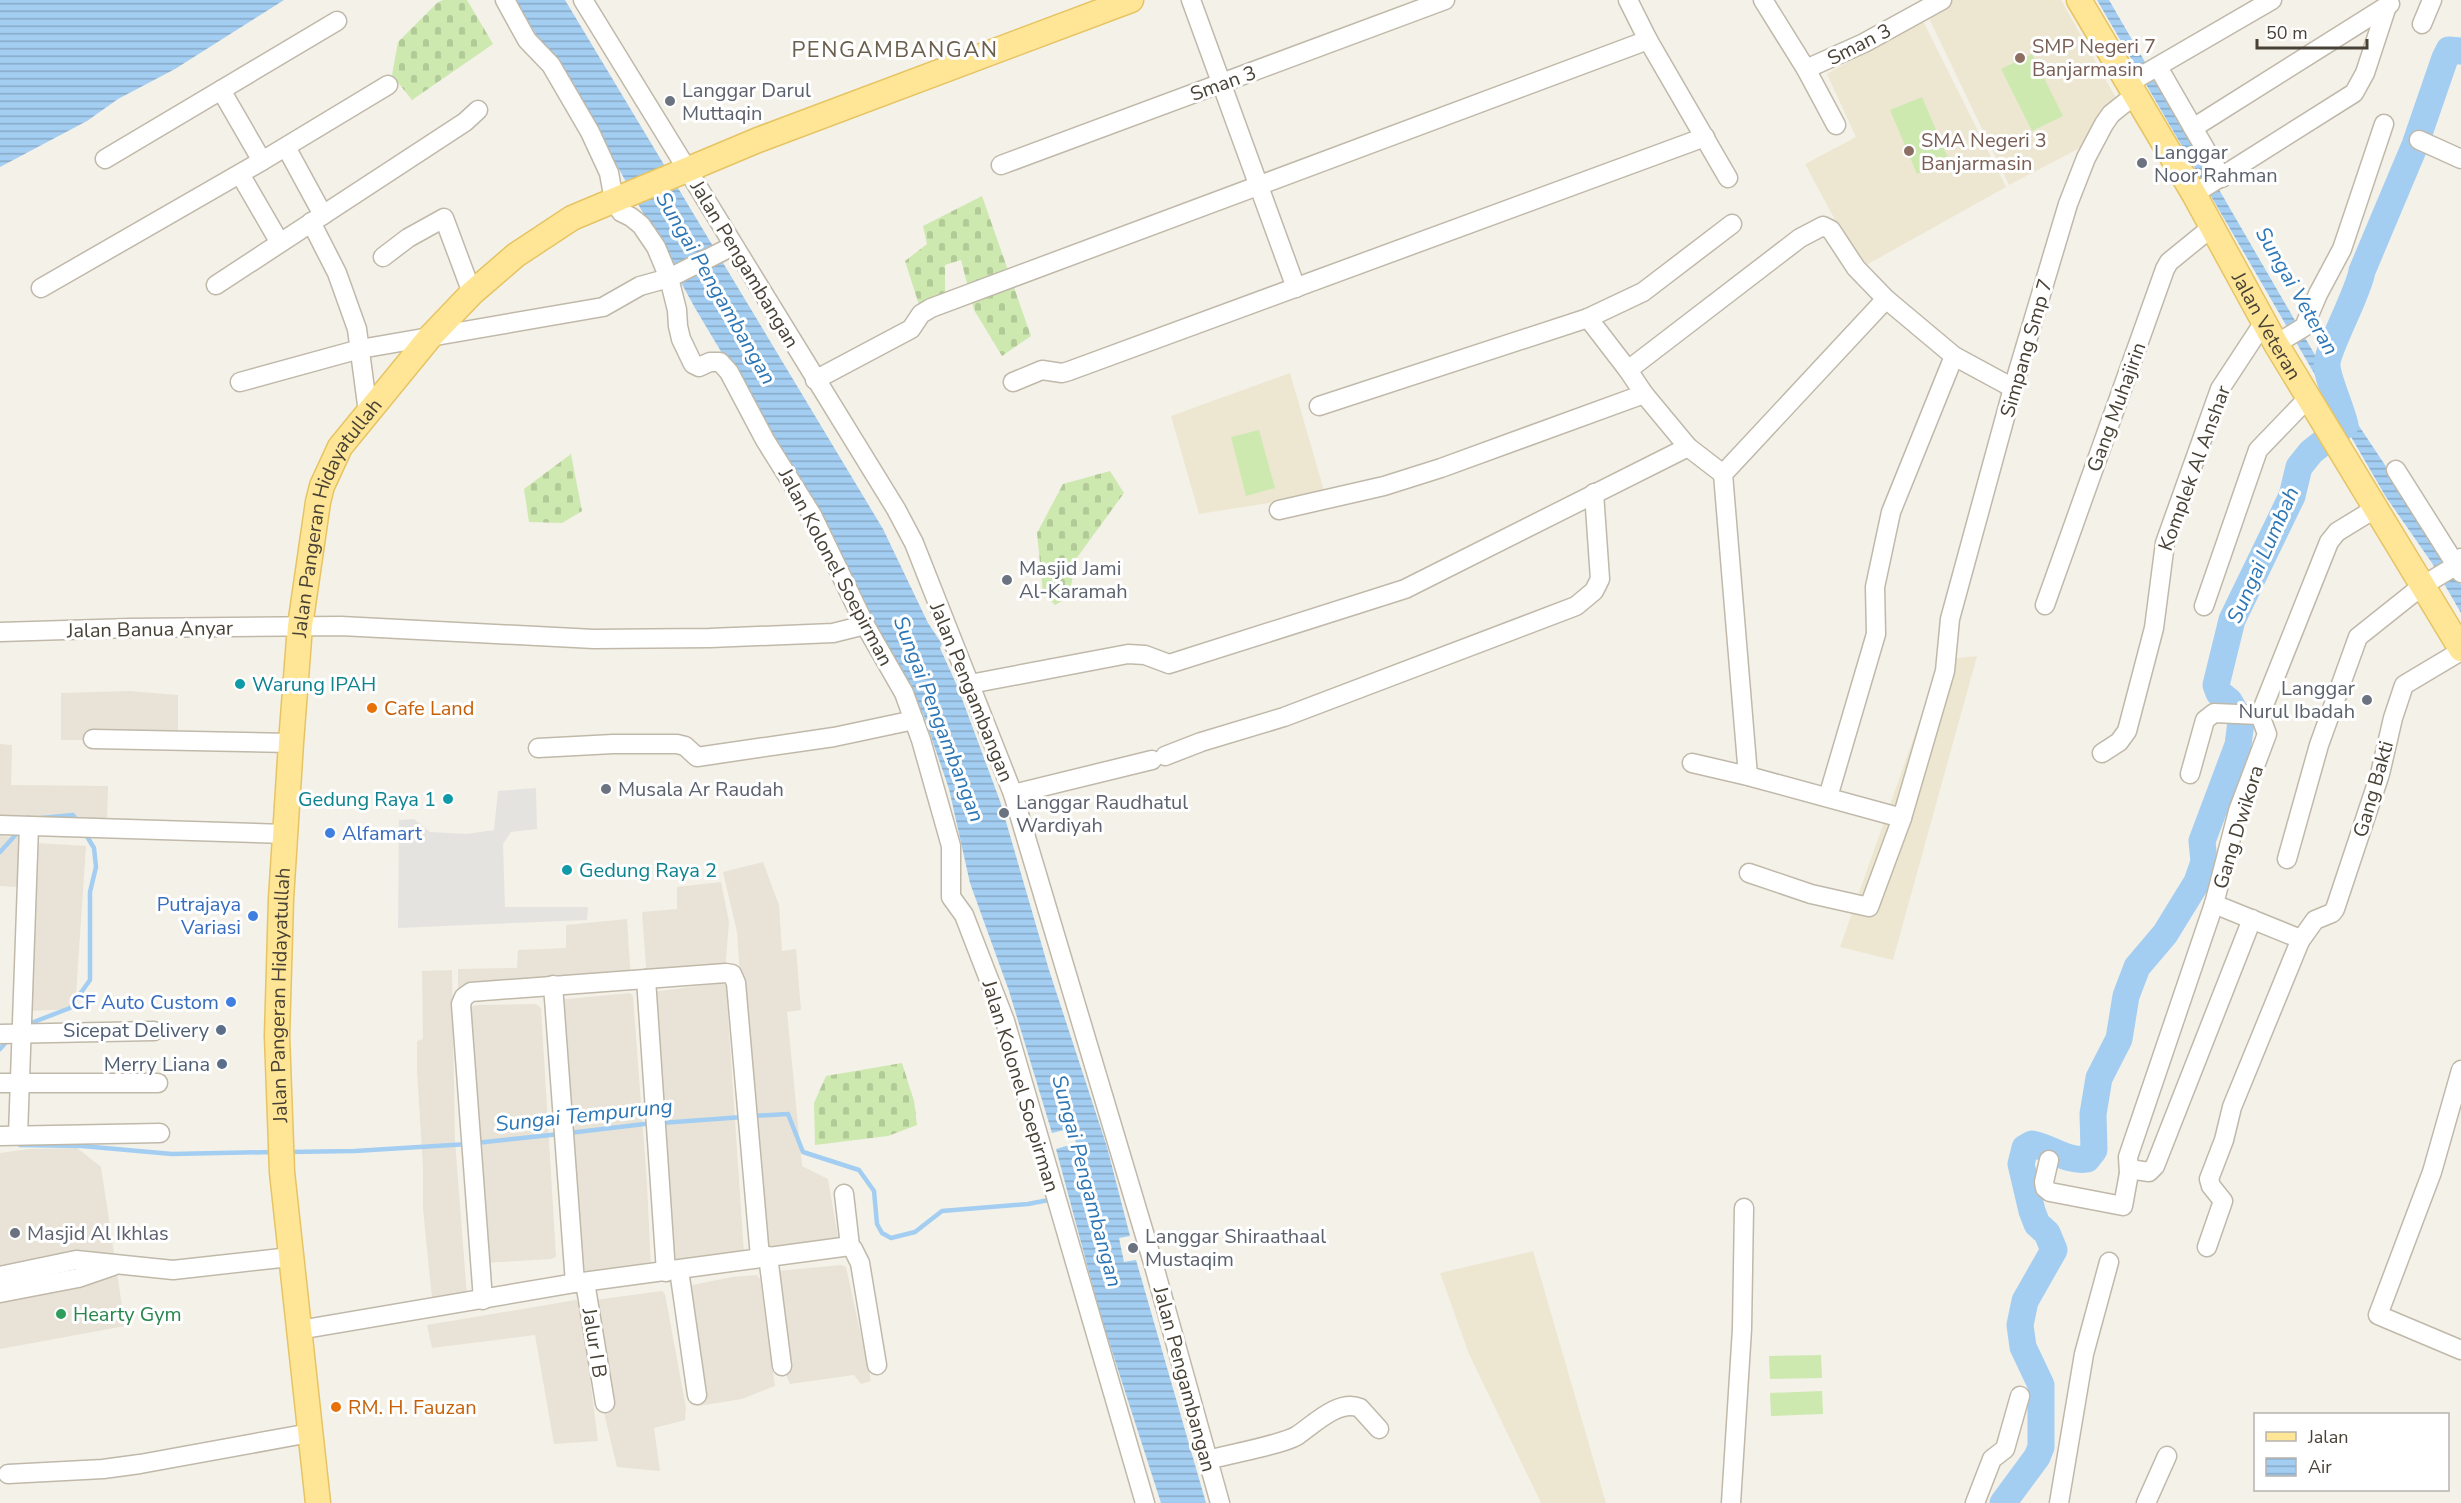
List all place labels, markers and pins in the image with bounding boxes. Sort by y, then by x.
place label: SMP Negeri 7 Banjarmasin [2032,33,2156,83]
marker: SMP Negeri 7 Banjarmasin [2013,51,2027,65]
place label: Langgar Darul Muttaqin [682,77,811,127]
marker: Langgar Darul Muttaqin [663,94,677,108]
place label: SMA Negeri 3 Banjarmasin [1921,127,2047,177]
place label: Langgar Noor Rahman [2154,139,2278,189]
marker: SMA Negeri 3 Banjarmasin [1902,144,1916,158]
marker: Langgar Noor Rahman [2135,156,2149,170]
place label: Masjid Jami Al-Karamah [1019,555,1128,605]
marker: Masjid Jami Al-Karamah [1000,573,1014,587]
place label: Warung IPAH [252,671,376,698]
place label: Langgar Nurul Ibadah [2239,675,2355,725]
marker: Warung IPAH [233,677,247,691]
marker: Langgar Nurul Ibadah [2360,693,2374,707]
place label: Cafe Land [384,695,474,722]
marker: Cafe Land [365,701,379,715]
place label: Musala Ar Raudah [618,776,784,803]
marker: Musala Ar Raudah [599,782,613,796]
place label: Gedung Raya 1 [298,786,436,813]
place label: Langgar Raudhatul Wardiyah [1016,789,1188,839]
marker: Gedung Raya 1 [441,792,455,806]
marker: Langgar Raudhatul Wardiyah [997,806,1011,820]
place label: Alfamart [342,820,423,847]
marker: Alfamart [323,826,337,840]
place label: Gedung Raya 2 [579,857,717,884]
marker: Gedung Raya 2 [560,863,574,877]
place label: Putrajaya Variasi [157,891,241,941]
marker: Putrajaya Variasi [246,909,260,923]
place label: CF Auto Custom [71,989,219,1016]
marker: CF Auto Custom [224,995,238,1009]
place label: Sicepat Delivery [63,1017,210,1044]
marker: Sicepat Delivery [214,1023,228,1037]
place label: Merry Liana [104,1051,210,1078]
marker: Merry Liana [215,1057,229,1071]
place label: Masjid Al Ikhlas [27,1220,169,1247]
place label: Langgar Shiraathaal Mustaqim [1145,1223,1326,1273]
marker: Masjid Al Ikhlas [8,1226,22,1240]
marker: Langgar Shiraathaal Mustaqim [1126,1241,1140,1255]
place label: Hearty Gym [73,1301,182,1328]
marker: Hearty Gym [54,1307,68,1321]
place label: RM. H. Fauzan [348,1394,477,1421]
marker: RM. H. Fauzan [329,1400,343,1414]

